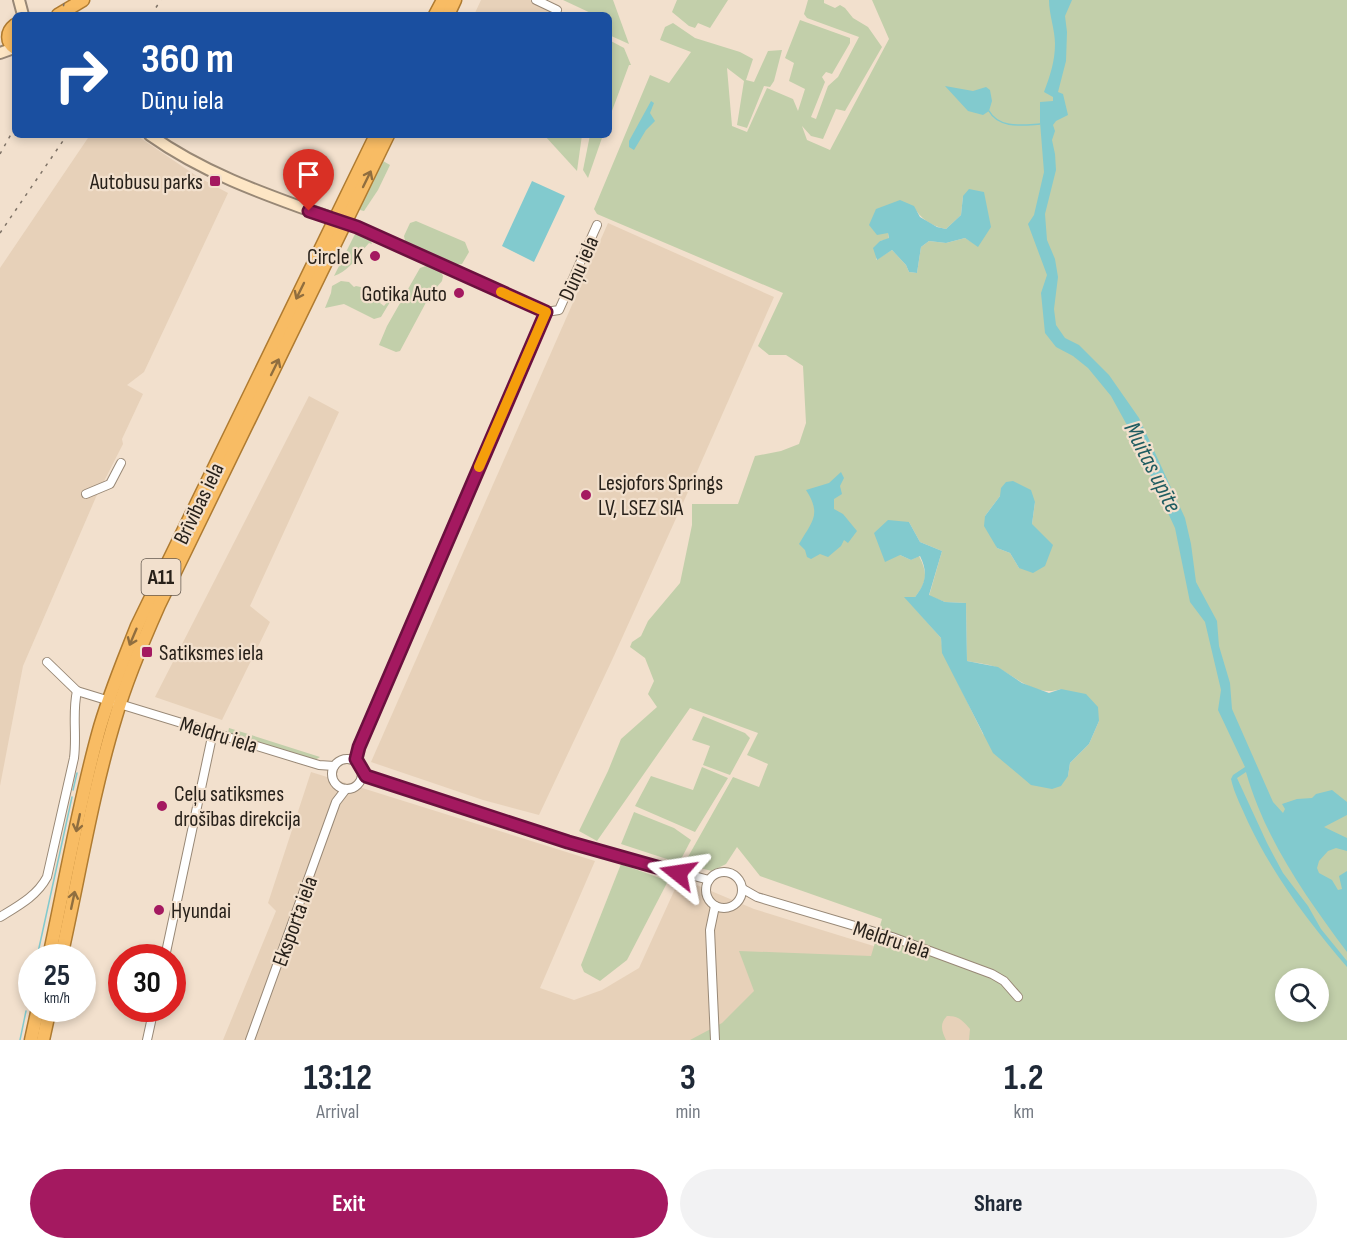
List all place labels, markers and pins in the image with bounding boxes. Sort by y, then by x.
pin [283,149,334,211]
place label: Autobusu parks [89,169,203,196]
marker: Autobusu parks [208,174,222,188]
place label: Circle K [307,244,363,271]
marker: Circle K [368,249,382,263]
place label: Gotika Auto [361,281,447,308]
marker: Gotika Auto [452,286,466,300]
place label: Lesjofors Springs LV, LSEZ SIA [598,470,723,522]
marker: Lesjofors Springs LV, LSEZ SIA [579,488,593,502]
place label: Satiksmes iela [159,640,264,667]
marker: Satiksmes iela [140,645,154,659]
place label: Ceļu satiksmes drošības direkcija [174,781,301,833]
marker: Ceļu satiksmes drošības direkcija [155,799,169,813]
place label: Hyundai [171,898,231,925]
marker: Hyundai [152,903,166,917]

